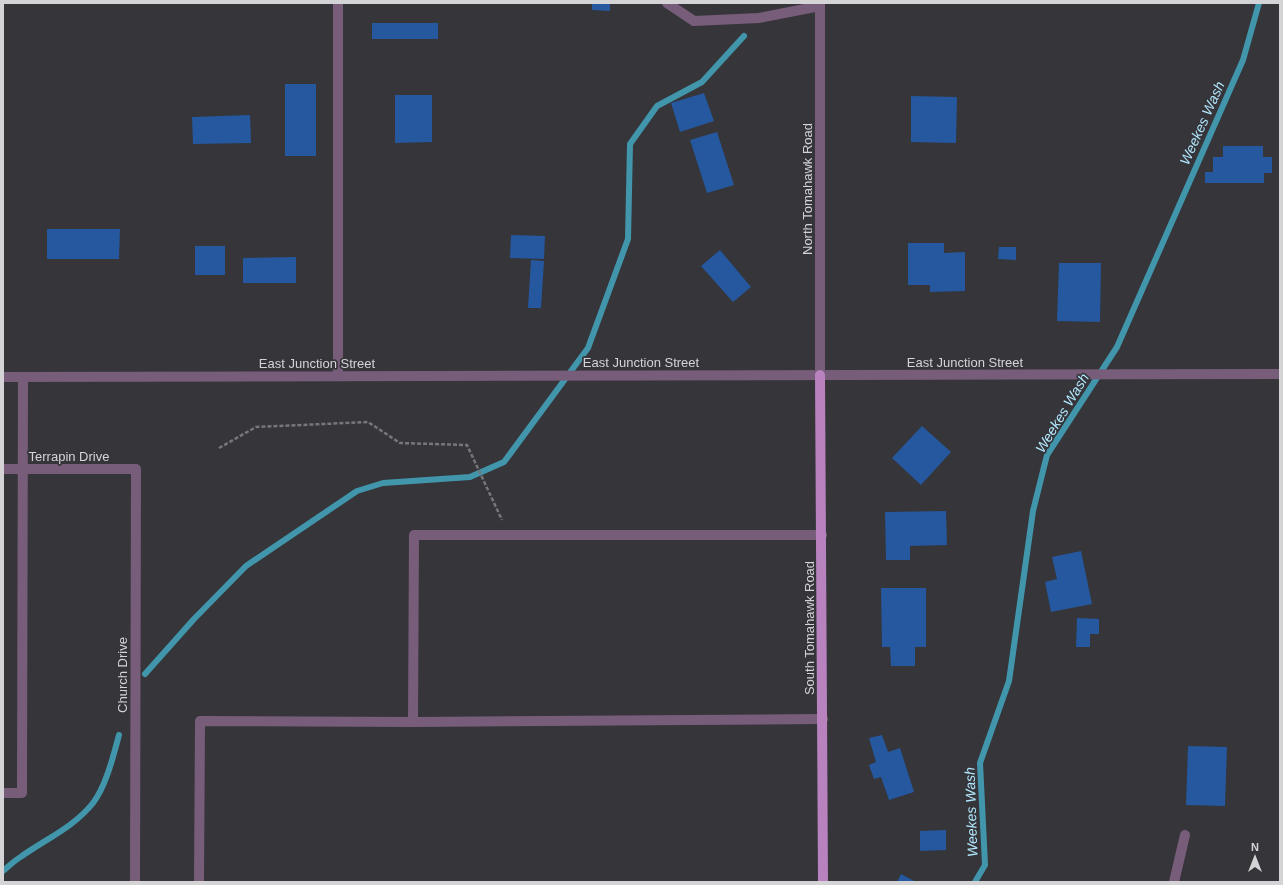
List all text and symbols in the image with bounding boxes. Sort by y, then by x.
water label: Weekes Wash [1176,79,1228,167]
street label: North Tomahawk Road [800,123,815,255]
street label: East Junction Street [583,355,700,370]
street label: East Junction Street [907,355,1024,370]
street label: East Junction Street [259,356,376,371]
water label: Weekes Wash [1032,370,1092,456]
street label: Terrapin Drive [29,449,109,464]
street label: South Tomahawk Road [802,561,817,695]
street label: Church Drive [115,637,130,713]
water label: Weekes Wash [961,767,981,857]
north arrow [1235,837,1275,877]
text: N [1251,841,1259,853]

